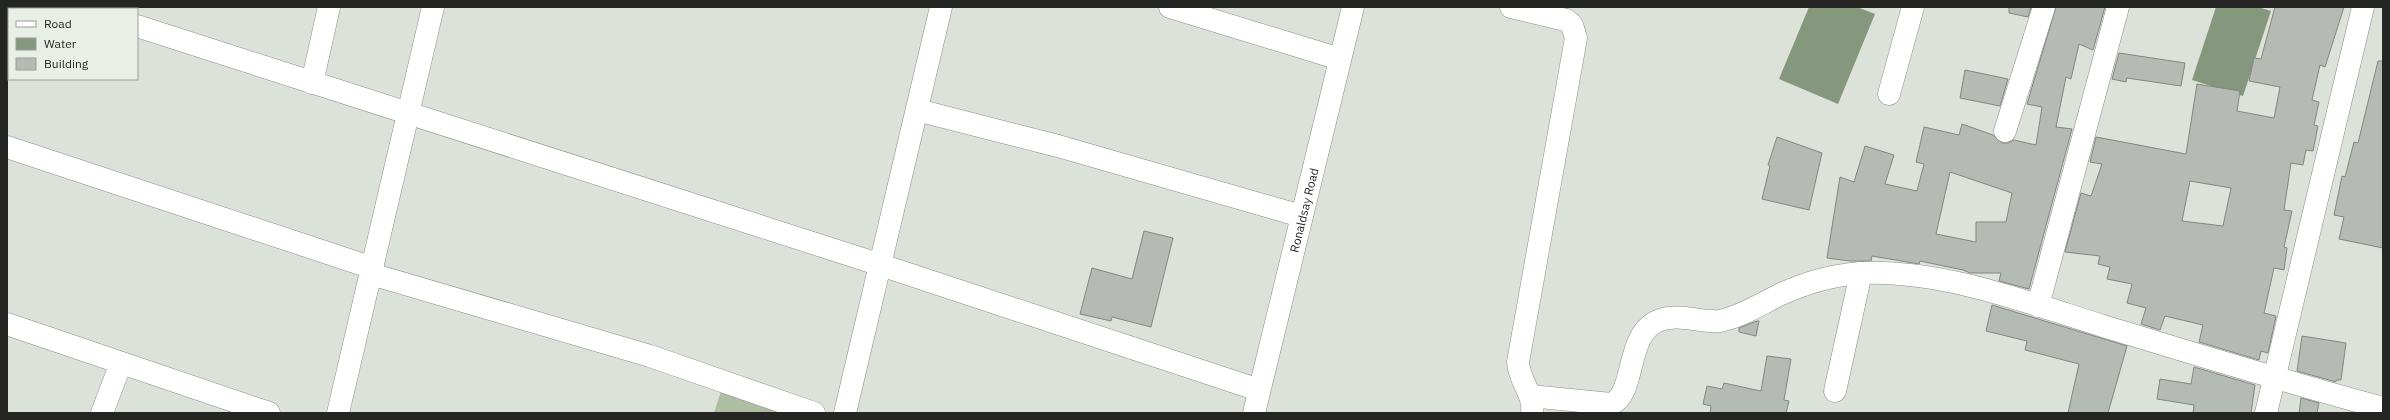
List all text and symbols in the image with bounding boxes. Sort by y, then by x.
legend [8,8,138,80]
text: Road [44,16,72,31]
text: Water [44,36,77,51]
text: Building [44,56,89,71]
street label: Ronaldsay Road [1286,166,1321,254]

